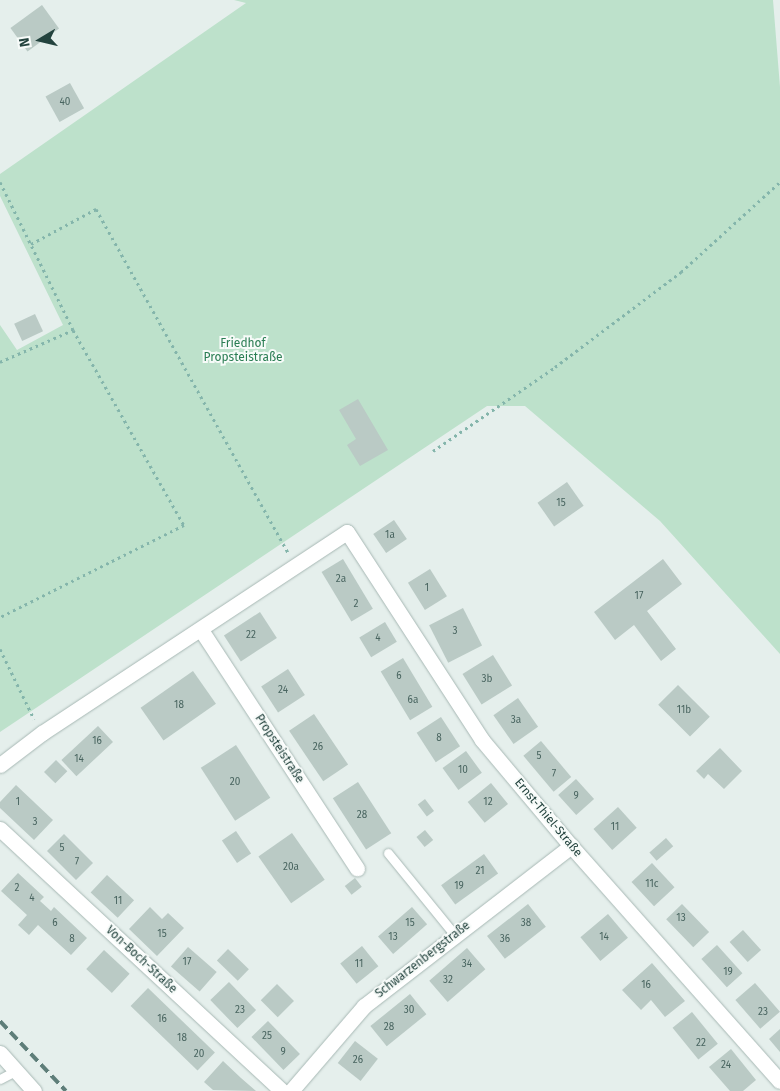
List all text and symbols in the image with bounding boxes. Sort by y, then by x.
north arrow [15,15,65,65]
text: N [16,37,34,48]
house number: 40 [60,97,70,109]
park label: Friedhof Propsteistraße [203,337,283,365]
house number: 15 [556,498,566,510]
house number: 1a [385,530,395,542]
house number: 2a [336,574,346,586]
house number: 1 [425,583,429,595]
house number: 17 [635,591,643,603]
house number: 2 [354,599,358,611]
house number: 3 [453,626,457,638]
house number: 22 [246,630,256,642]
house number: 4 [375,633,381,645]
house number: 6 [396,671,402,683]
house number: 3b [482,674,492,686]
house number: 24 [278,685,288,697]
house number: 6a [408,695,418,707]
house number: 18 [174,700,184,712]
house number: 11b [677,705,691,717]
street label: Propsteistraße [251,712,307,786]
house number: 3a [511,715,521,727]
house number: 8 [436,733,442,745]
house number: 16 [92,736,102,748]
house number: 26 [313,742,323,754]
house number: 5 [536,751,542,763]
house number: 14 [74,754,84,766]
house number: 10 [458,765,468,777]
house number: 7 [552,769,556,781]
street label: Ernst-Thiel-Straße [511,776,585,860]
house number: 20 [230,777,240,789]
house number: 9 [573,791,579,803]
house number: 1 [16,797,20,809]
house number: 12 [483,797,493,809]
house number: 28 [357,810,367,822]
house number: 3 [33,817,37,829]
house number: 11 [611,822,619,834]
house number: 5 [59,843,65,855]
house number: 7 [75,857,79,869]
house number: 20a [283,862,299,874]
house number: 21 [475,866,485,878]
house number: 11c [645,879,659,891]
house number: 19 [454,881,464,893]
house number: 2 [15,883,19,895]
house number: 4 [29,893,35,905]
house number: 11 [114,896,122,908]
house number: 13 [676,913,686,925]
house number: 6 [52,918,58,930]
house number: 15 [405,918,415,930]
house number: 38 [521,918,531,930]
street label: Schwarzenbergstraße [373,919,473,1001]
street label: Von-Boch-Straße [102,923,180,997]
house number: 15 [157,929,167,941]
house number: 13 [388,932,398,944]
house number: 14 [599,932,609,944]
house number: 8 [69,934,75,946]
house number: 36 [500,934,510,946]
house number: 17 [183,957,191,969]
house number: 11 [355,959,363,971]
house number: 34 [462,959,472,971]
house number: 19 [723,967,733,979]
house number: 32 [443,975,453,987]
house number: 16 [641,980,651,992]
house number: 23 [235,1005,245,1017]
house number: 30 [404,1005,414,1017]
house number: 23 [758,1007,768,1019]
house number: 16 [157,1014,167,1026]
house number: 28 [384,1022,394,1034]
house number: 25 [262,1031,272,1043]
house number: 18 [177,1033,187,1045]
house number: 22 [696,1038,706,1050]
house number: 9 [280,1047,286,1059]
house number: 20 [194,1049,204,1061]
house number: 26 [353,1055,363,1067]
house number: 24 [721,1060,731,1072]

